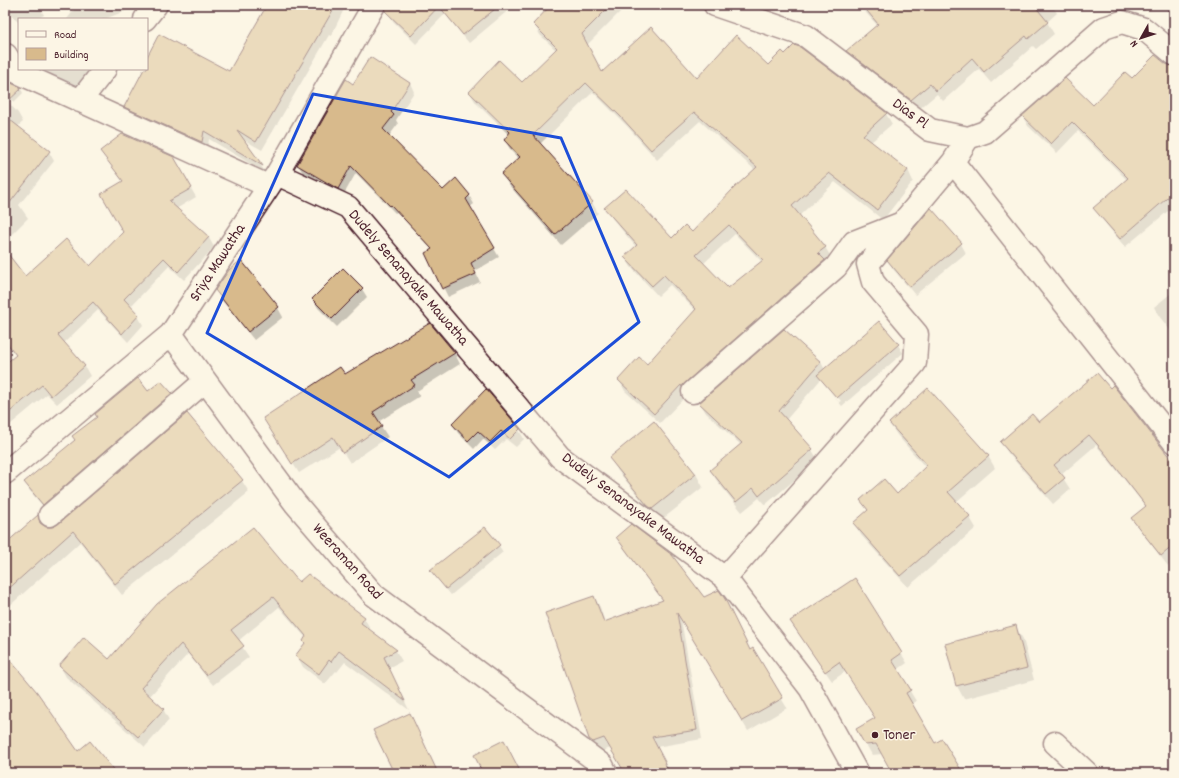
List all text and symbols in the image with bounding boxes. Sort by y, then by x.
legend [18,18,148,70]
north arrow [1121,18,1161,58]
text: Road [54,27,76,44]
text: N [1127,35,1143,50]
text: Building [54,47,89,64]
street label: Dias Pl [887,93,933,135]
street label: Dudely Senanayake Mawatha [342,205,474,352]
street label: Sriya Mawatha [184,219,252,307]
street label: Dudely Senanayake Mawatha [557,447,710,571]
street label: Weeraman Road [306,519,388,605]
place label: Toner [883,724,916,747]
marker: Toner [870,730,880,740]

